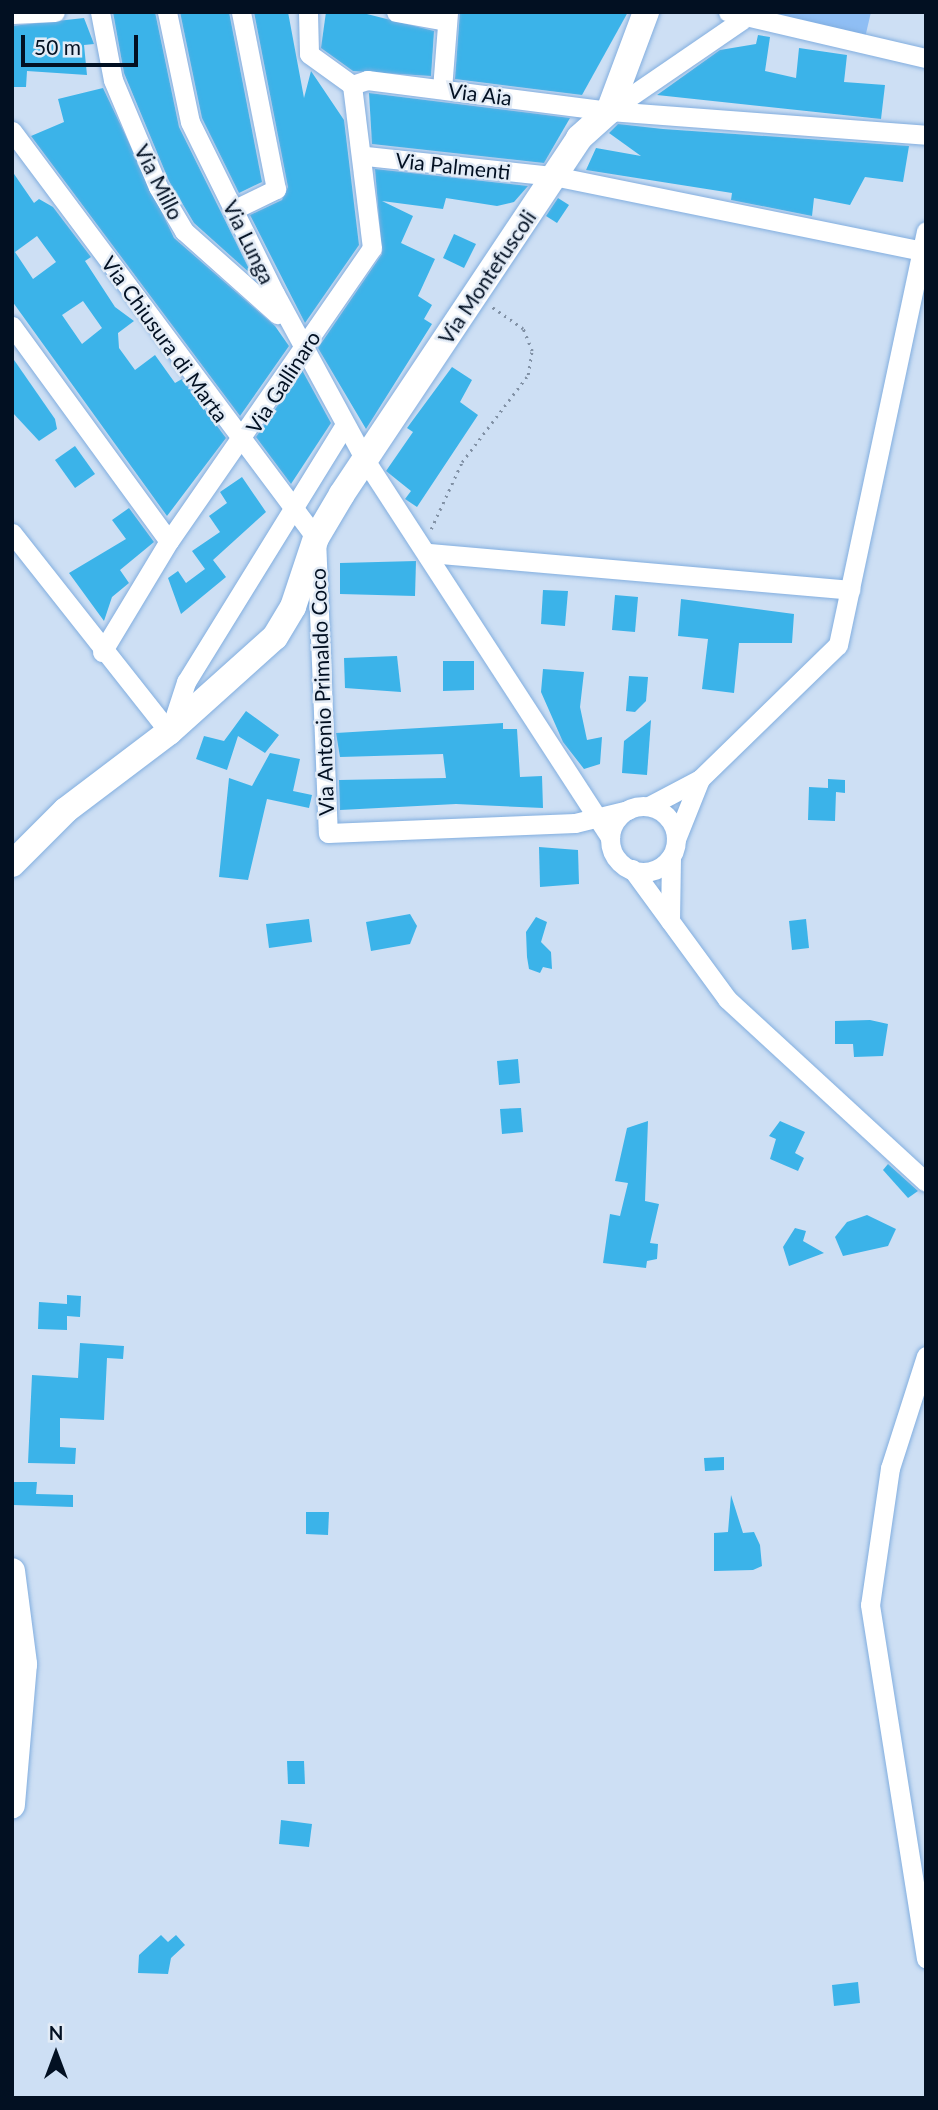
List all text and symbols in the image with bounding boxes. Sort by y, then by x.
scale bar [24,21,142,65]
text: 50 m [34,34,81,59]
street label: Via Aia [446,78,514,110]
street label: Via Millo [129,140,189,224]
street label: Via Palmenti [394,147,512,185]
street label: Via Lunga [218,196,280,288]
street label: Via Montefuscoli [433,205,541,349]
street label: Via Chiusura di Marta [96,251,234,427]
street label: Via Gallinaro [241,326,325,438]
street label: Via Antonio Primaldo Coco [305,567,339,817]
north arrow [21,2019,91,2089]
text: N [49,2021,63,2044]

